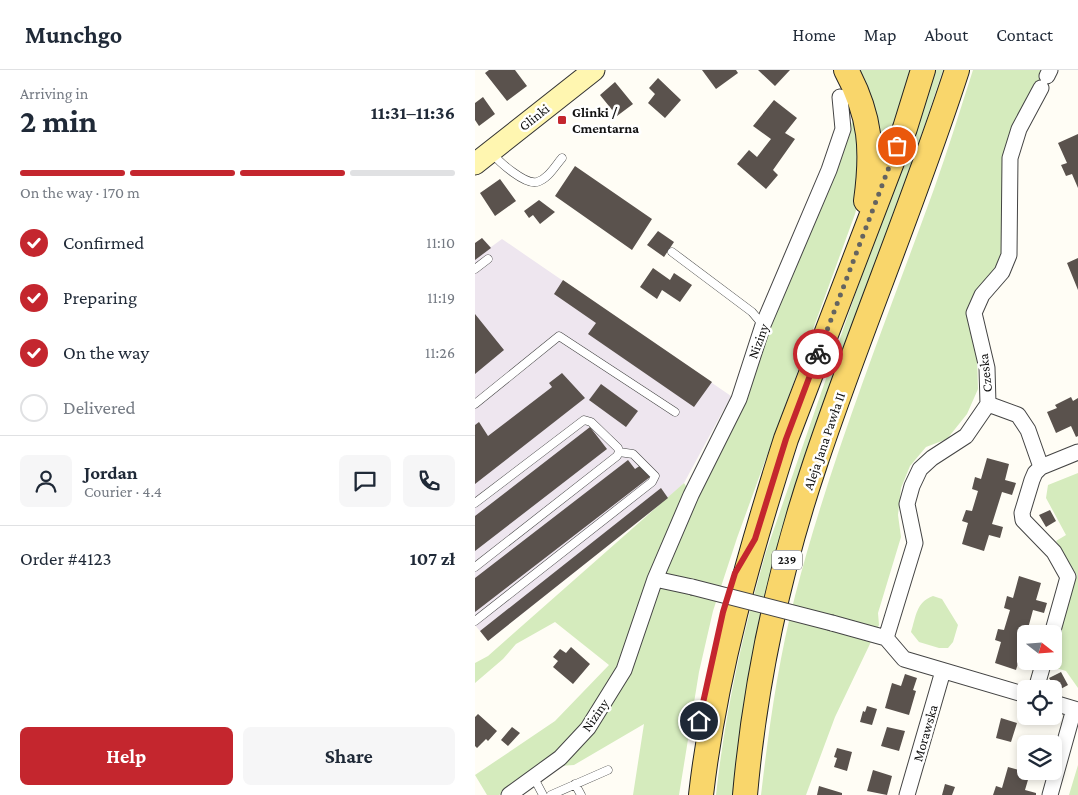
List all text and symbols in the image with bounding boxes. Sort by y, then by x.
text: Munchgo [25,21,122,48]
text: Home [793,25,836,45]
text: Map [864,25,896,45]
text: About [924,25,968,45]
text: Contact [996,25,1053,45]
text: Arriving in [20,85,88,102]
street label: Glinki [516,100,553,134]
text: 11:31–11:36 [371,102,455,123]
text: 2 min [20,103,97,139]
place label: Glinki / Cmentarna [572,104,639,136]
marker: Glinki / Cmentarna [556,114,568,126]
pin [876,125,918,167]
icon: bag [883,132,911,160]
text: On the way · 170 m [20,184,140,201]
icon: check [20,229,48,257]
text: Confirmed [63,232,144,253]
text: 11:10 [426,234,455,251]
icon: check [20,284,48,312]
text: Preparing [63,287,137,308]
text: 11:19 [427,289,455,306]
street label: Niziny [744,321,772,361]
courier [793,329,843,379]
icon: check [20,339,48,367]
icon: bike [804,340,832,368]
text: On the way [63,342,149,363]
text: 11:26 [425,344,455,361]
street label: Czeska [975,352,995,393]
street label: Aleja Jana Pawła II [800,390,849,492]
text: Delivered [63,397,136,418]
button: person [20,455,72,507]
button: chat [339,455,391,507]
button: phone [403,455,455,507]
text: Jordan [84,462,138,483]
text: Courier · 4.4 [84,483,162,500]
text: Order #4123 [20,548,112,569]
text: 107 zł [410,548,455,569]
road number: 239 [772,550,802,570]
north arrow [1017,625,1063,670]
map controls [1017,625,1062,780]
button: locate [1017,680,1062,725]
street label: Niziny [578,695,612,735]
pin [678,700,720,742]
street label: Morawska [909,702,941,763]
icon: home [685,707,713,735]
button: Help [20,727,233,785]
button: Share [243,727,455,785]
button: layers [1017,735,1062,780]

